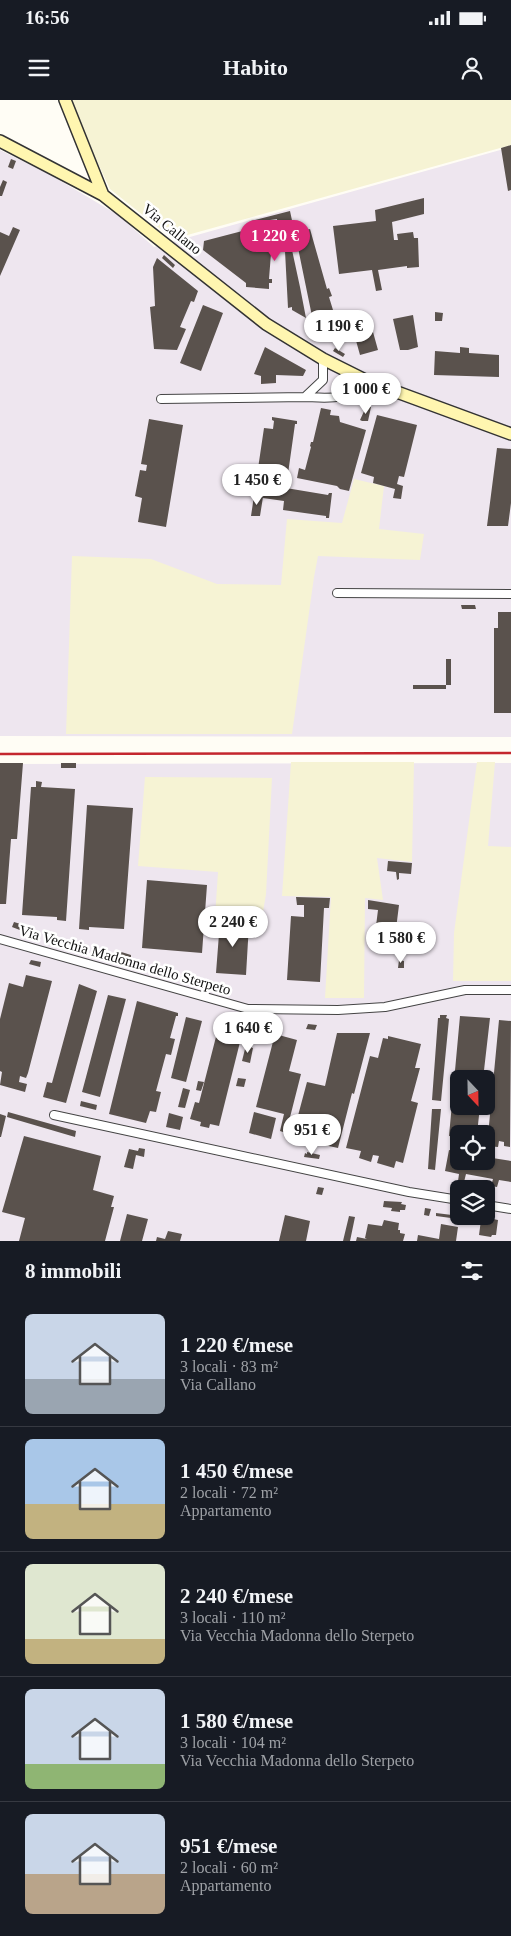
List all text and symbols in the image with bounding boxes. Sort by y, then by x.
text: 16:56 [25,7,69,28]
icon: menu [25,54,53,82]
icon: person [458,54,486,82]
text: Habito [223,55,288,80]
street label: Via Callano [139,200,205,258]
pin: 1 220 € [229,220,321,262]
text: 1 220 € [251,227,299,244]
pin: 1 190 € [293,310,385,352]
text: 1 190 € [315,317,363,334]
pin: 1 000 € [320,372,412,415]
text: 1 000 € [342,380,390,397]
pin: 1 450 € [211,464,303,506]
text: 1 450 € [233,471,281,488]
pin: 2 240 € [187,906,279,948]
text: 2 240 € [209,913,257,930]
street label: Via Vecchia Madonna dello Sterpeto [17,922,233,998]
pin: 1 580 € [355,922,447,964]
text: 1 580 € [377,929,425,946]
pin: 1 640 € [202,1012,294,1054]
text: 1 640 € [224,1019,272,1036]
north arrow [450,1070,495,1115]
map controls [450,1070,495,1225]
pin: 951 € [277,1114,347,1156]
text: 951 € [294,1121,330,1138]
button: locate [450,1125,495,1170]
button: layers [450,1180,495,1225]
icon: filters [458,1257,486,1285]
text: 8 immobili [25,1259,121,1283]
text: 1 220 €/mese [180,1333,293,1357]
icon: home [65,1334,125,1394]
text: 3 locali · 83 m² [180,1358,278,1375]
text: Via Callano [180,1376,256,1393]
icon: home [65,1459,125,1519]
text: 1 450 €/mese [180,1459,293,1483]
text: 2 locali · 72 m² [180,1484,278,1501]
text: Appartamento [180,1502,272,1519]
icon: home [65,1584,125,1644]
text: 2 240 €/mese [180,1584,293,1608]
text: 3 locali · 110 m² [180,1609,286,1626]
text: Via Vecchia Madonna dello Sterpeto [180,1627,414,1644]
icon: home [65,1709,125,1769]
text: 1 580 €/mese [180,1709,293,1733]
text: 3 locali · 104 m² [180,1734,286,1751]
text: Via Vecchia Madonna dello Sterpeto [180,1752,414,1769]
icon: home [65,1834,125,1894]
text: 951 €/mese [180,1834,277,1858]
text: 2 locali · 60 m² [180,1859,278,1876]
text: Appartamento [180,1877,272,1894]

